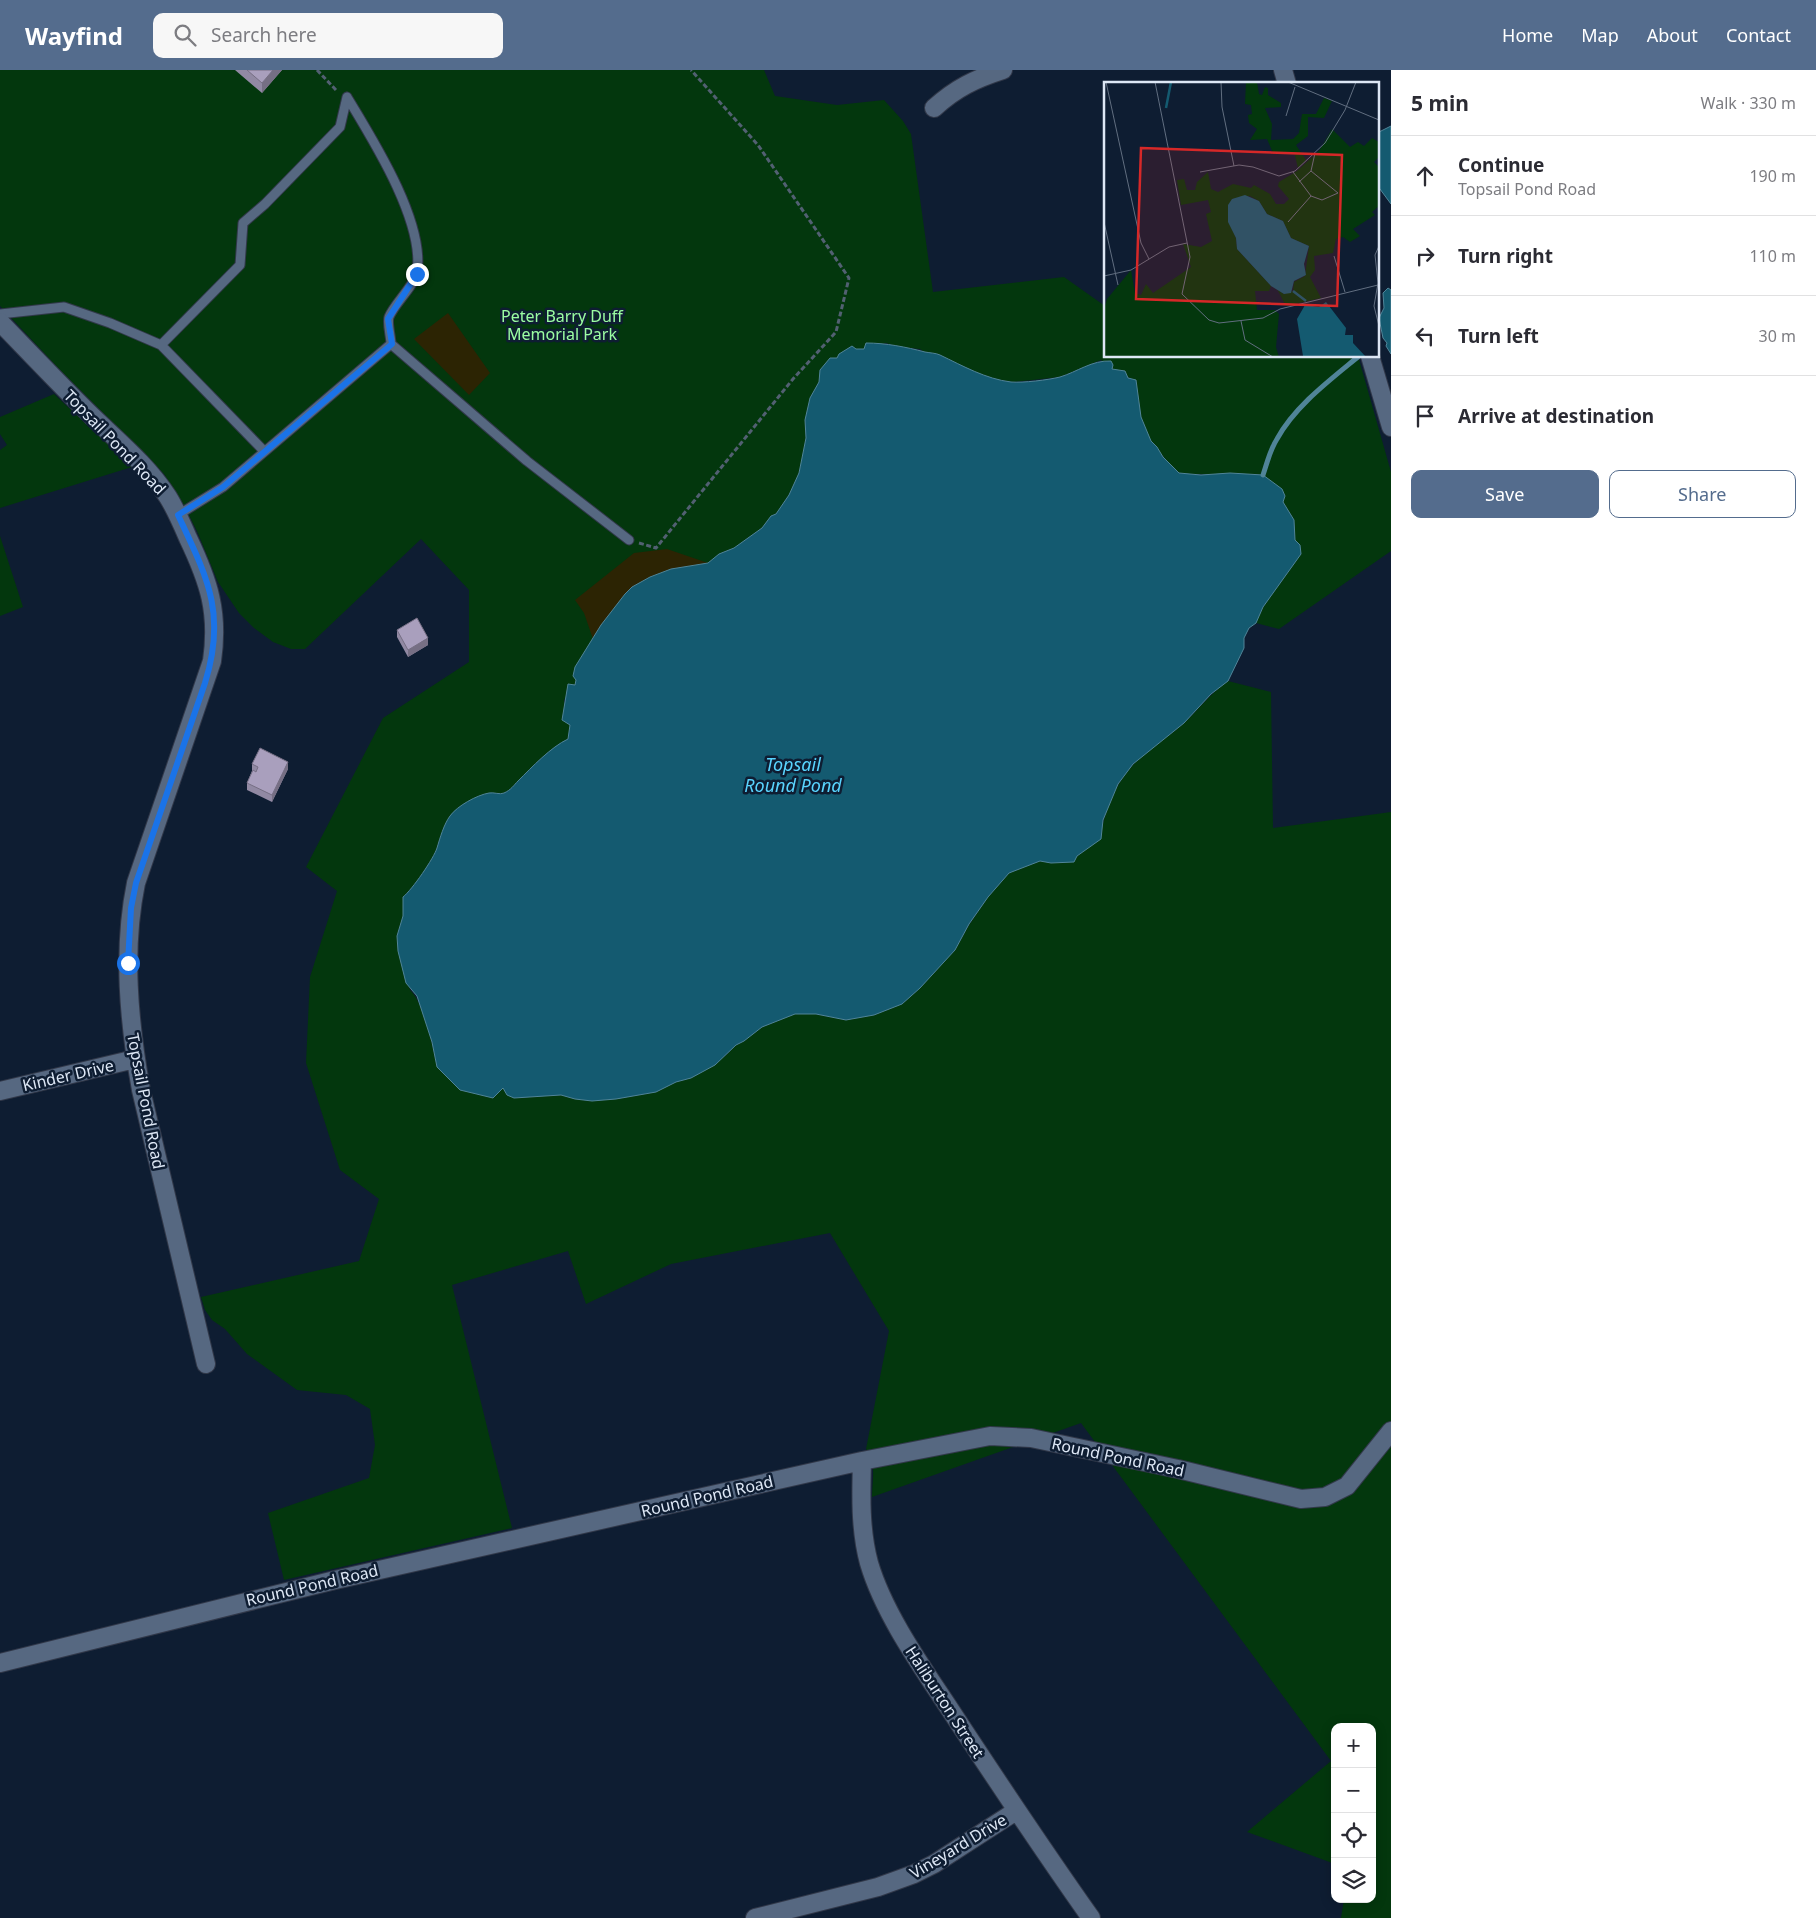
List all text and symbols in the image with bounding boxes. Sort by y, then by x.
search box [153,13,503,58]
text: Wayfind [25,19,123,52]
icon: search [171,21,199,49]
text: Search here [211,22,317,48]
text: Home [1502,23,1553,47]
text: Map [1581,23,1619,47]
text: About [1647,23,1698,47]
text: Contact [1726,23,1791,47]
inset map [1104,82,1378,358]
text: 5 min [1411,89,1469,117]
text: Walk · 330 m [1701,92,1796,114]
text: Continue [1458,152,1544,178]
icon: ahead [1411,162,1439,190]
text: 190 m [1749,165,1796,187]
text: Topsail Pond Road [1458,178,1596,200]
icon: right [1411,242,1439,270]
text: Turn right [1458,243,1553,269]
text: 110 m [1749,245,1796,267]
route end [406,263,429,286]
park label: Peter Barry Duff Memorial Park [501,305,624,345]
icon: left [1411,322,1439,350]
text: Turn left [1458,323,1539,349]
text: 30 m [1759,325,1796,347]
street label: Topsail Pond Road [59,385,171,499]
icon: arrive [1411,402,1439,430]
text: Arrive at destination [1458,403,1654,429]
button: Save [1411,470,1599,518]
button: Share [1609,470,1796,518]
water label: Topsail Round Pond [744,752,842,797]
route start [117,952,140,975]
street label: Topsail Pond Road [122,1031,170,1171]
street label: Kinder Drive [20,1054,116,1096]
street label: Round Pond Road [1050,1432,1186,1482]
street label: Round Pond Road [639,1470,775,1522]
street label: Round Pond Road [244,1559,380,1611]
street label: Haliburton Street [900,1642,990,1763]
map controls [1331,1723,1376,1903]
button: + [1331,1723,1376,1768]
button: − [1331,1768,1376,1813]
street label: Vineyard Drive [905,1808,1011,1884]
button: locate [1331,1813,1376,1858]
button: layers [1331,1858,1376,1903]

